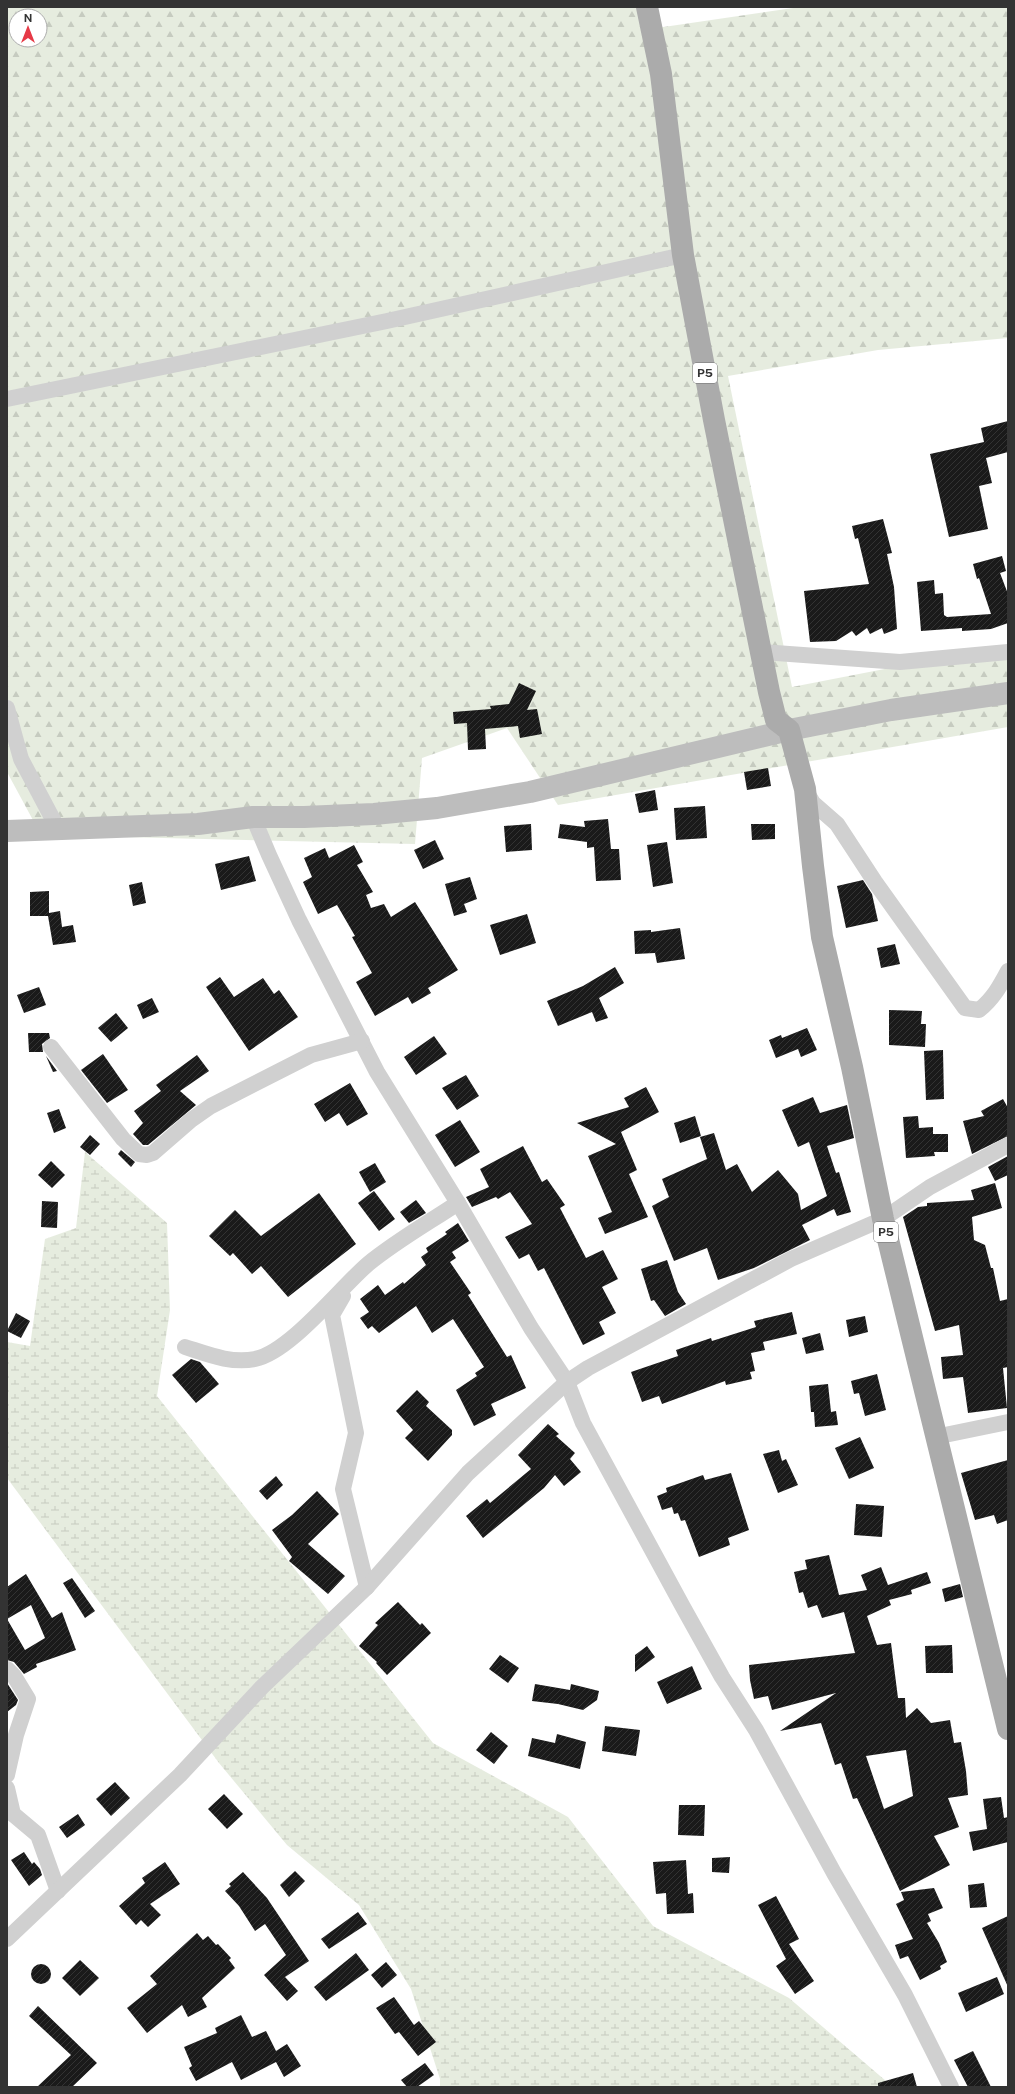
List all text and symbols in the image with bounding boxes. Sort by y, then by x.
north arrow [8,8,48,48]
text: N [24,12,32,24]
road number: P5 [693,363,717,383]
road number: P5 [874,1222,898,1242]

